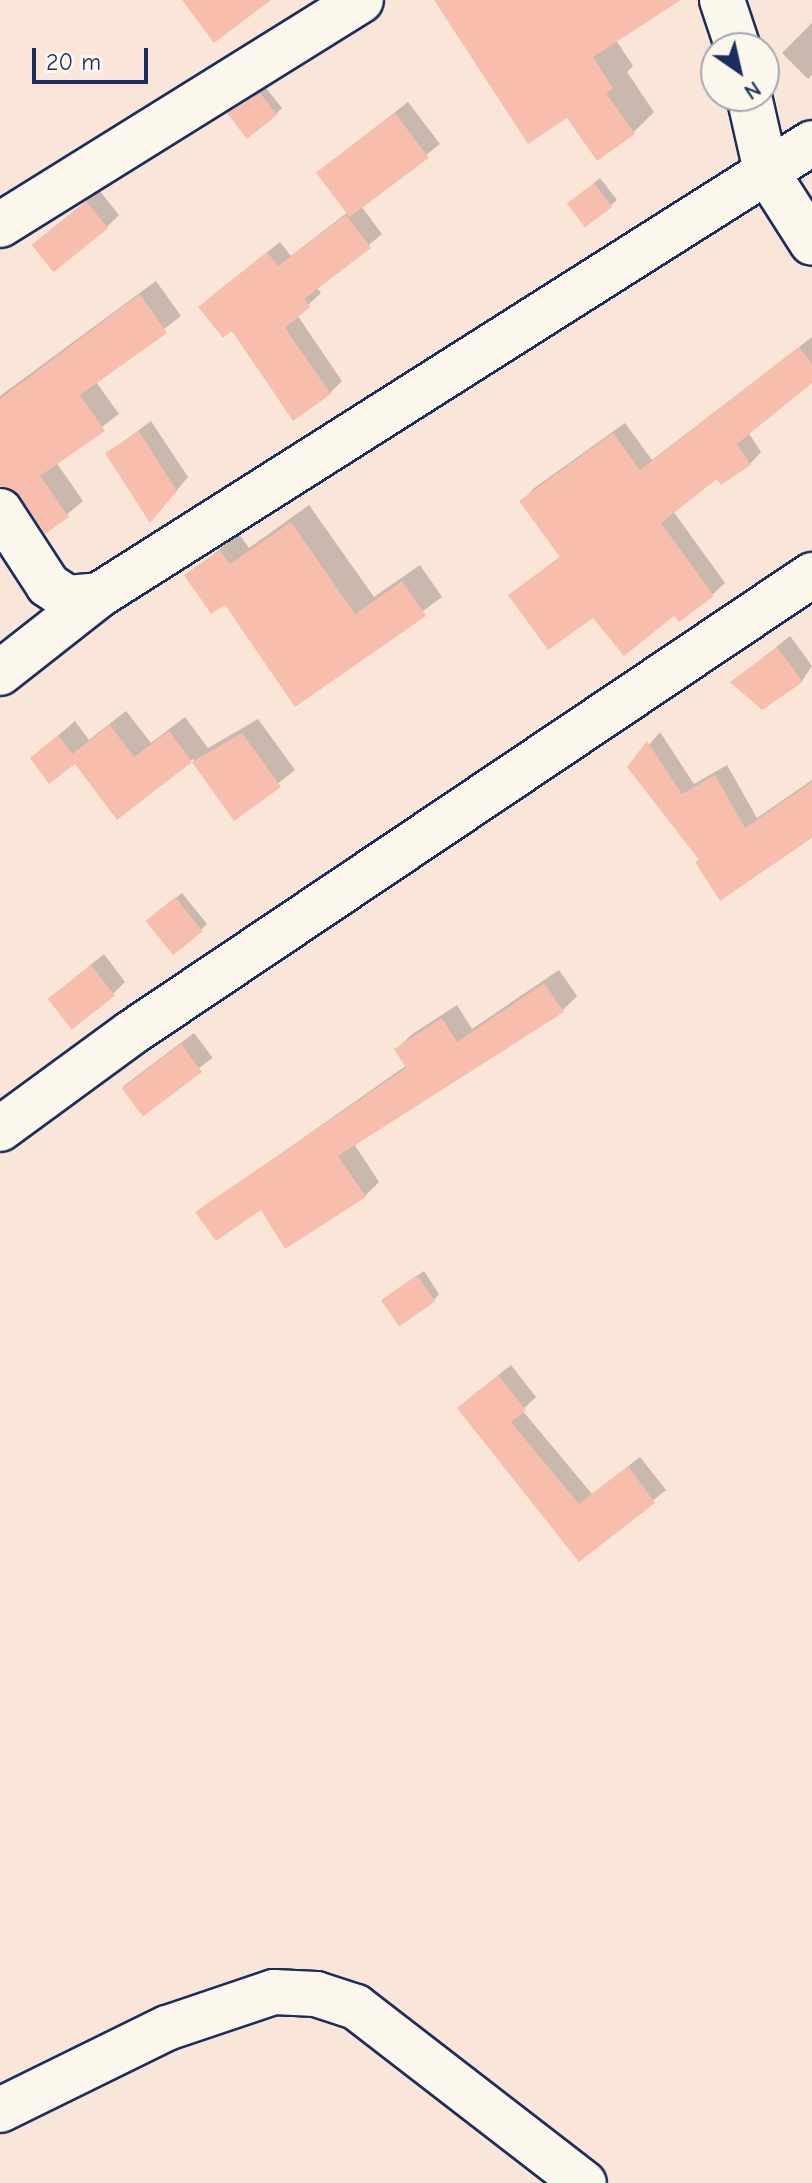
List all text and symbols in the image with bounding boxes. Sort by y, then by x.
scale bar [36,32,152,82]
north arrow [700,32,780,112]
text: 20 m [46,48,101,76]
text: N [739,75,766,105]

